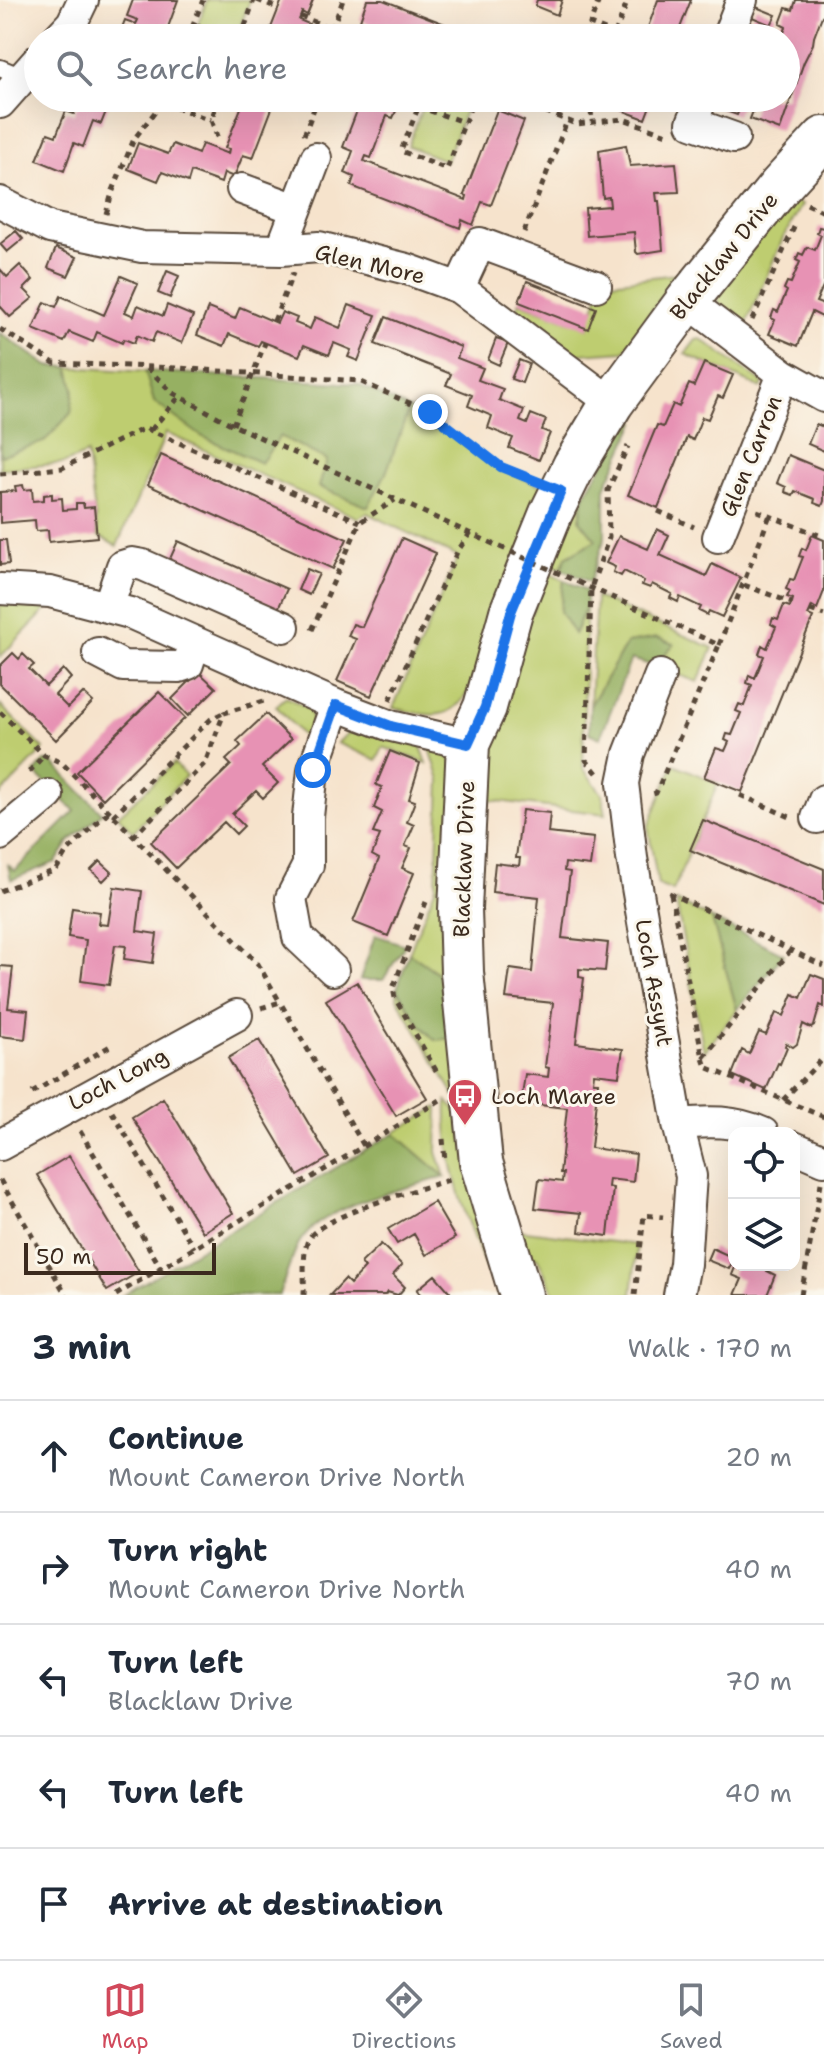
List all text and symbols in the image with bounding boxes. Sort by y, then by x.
search box [24,24,800,112]
icon: search [52,46,96,90]
text: Search here [116,48,287,89]
street label: Blacklaw Drive [663,186,785,326]
street label: Glen More [312,237,428,291]
street label: Glen Carron [713,391,789,521]
route end [412,394,448,430]
route start [295,752,331,788]
street label: Blacklaw Drive [447,780,481,938]
street label: Loch Assynt [629,917,679,1049]
street label: Loch Long [63,1041,173,1117]
bus stop icon: Loch Maree [446,1077,484,1127]
place label: Loch Maree [491,1082,616,1111]
map controls [728,1127,800,1271]
button: locate [728,1127,800,1199]
button: layers [728,1199,800,1271]
scale bar [24,1239,216,1275]
text: 50 m [36,1242,91,1271]
text: 3 min [32,1324,131,1370]
text: Walk · 170 m [628,1330,792,1365]
text: Continue [108,1418,244,1459]
icon: ahead [32,1434,76,1478]
text: 20 m [725,1439,792,1474]
text: Mount Cameron Drive North [108,1459,465,1494]
text: Turn right [108,1530,267,1571]
icon: right [32,1546,76,1590]
text: 40 m [725,1551,792,1586]
text: Mount Cameron Drive North [108,1571,465,1606]
text: Turn left [108,1642,243,1683]
icon: left [32,1658,76,1702]
text: 70 m [725,1663,792,1698]
text: Blacklaw Drive [108,1683,293,1718]
icon: left [32,1770,76,1814]
text: Turn left [108,1772,243,1813]
text: 40 m [725,1775,792,1810]
icon: arrive [32,1882,76,1926]
text: Arrive at destination [108,1884,443,1925]
tab: Map [102,1978,149,2055]
tab: Directions [352,1978,457,2055]
tab: Saved [660,1978,722,2055]

